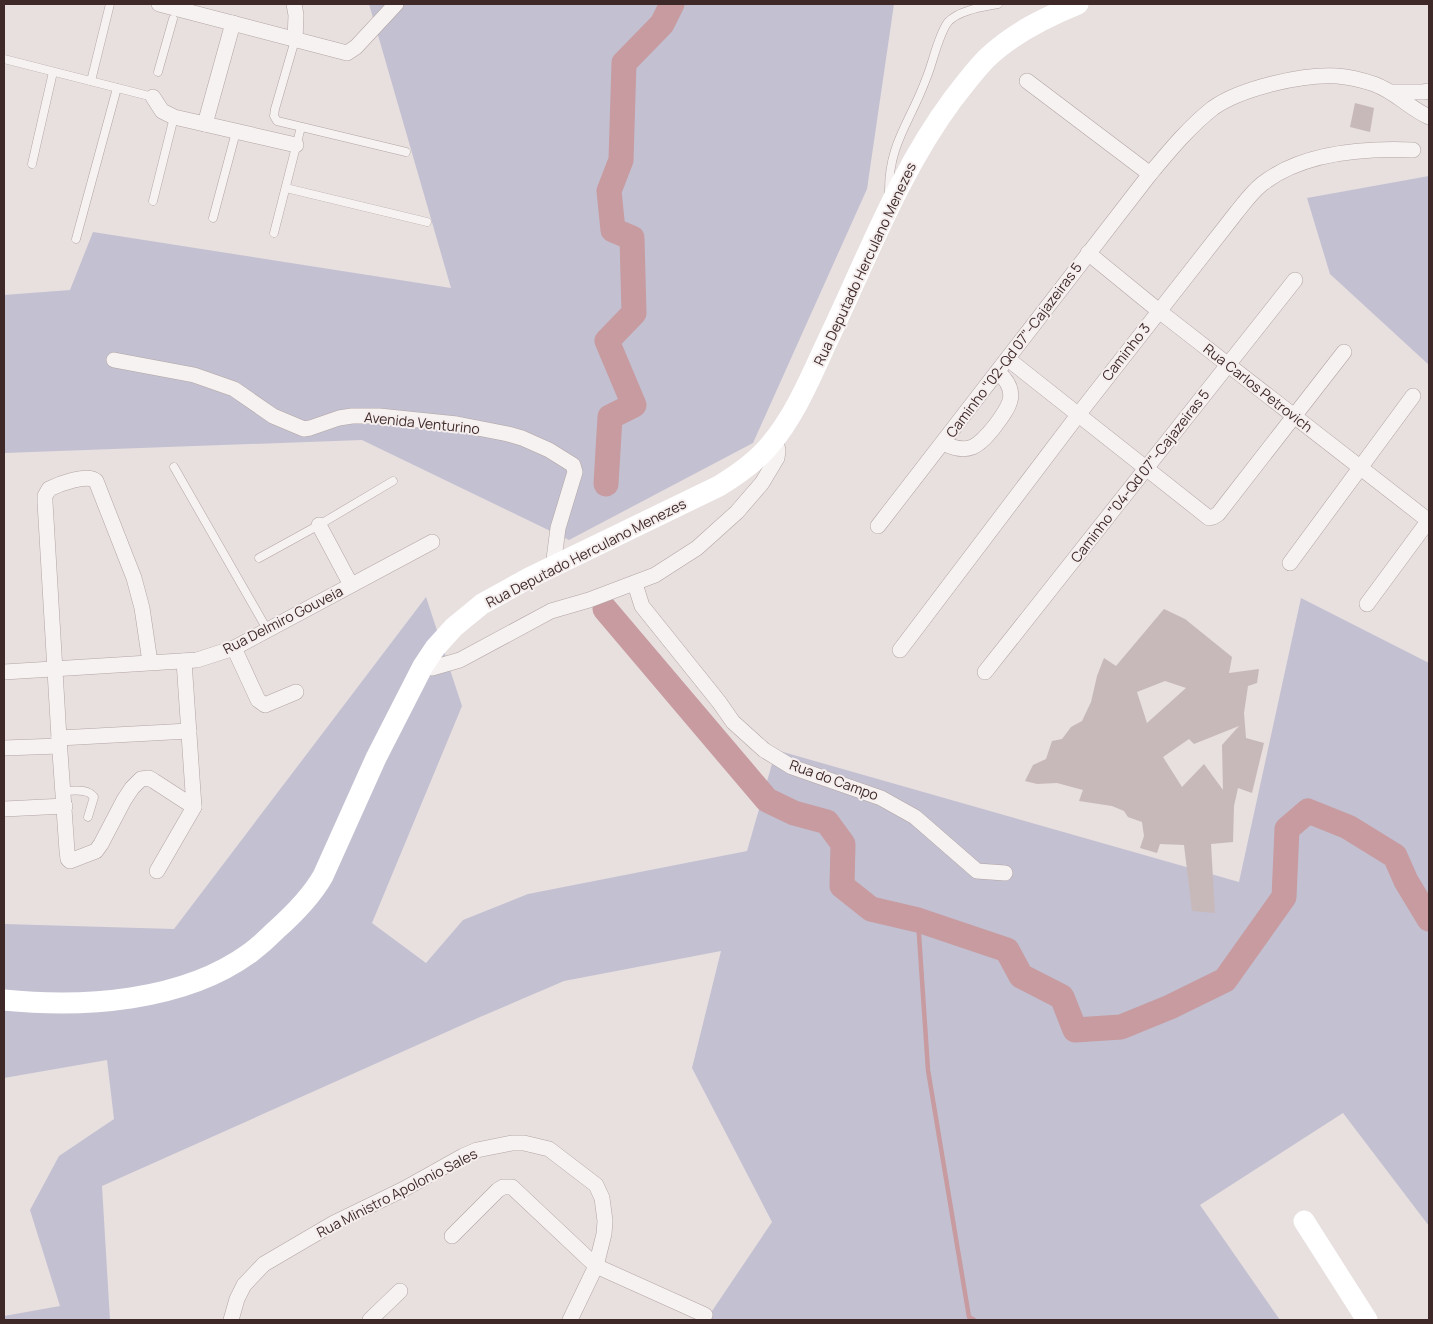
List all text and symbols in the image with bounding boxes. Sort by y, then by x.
street label: Rua Deputado Herculano Menezes [809,159,920,368]
street label: Caminho "02-Qd 07"-Cajazeiras 5 [941,258,1086,441]
street label: Caminho 3 [1097,319,1154,384]
street label: Rua Carlos Petrovich [1200,339,1317,436]
street label: Caminho "04-Qd 07"-Cajazeiras 5 [1066,385,1213,566]
street label: Avenida Venturino [363,407,481,438]
street label: Rua Deputado Herculano Menezes [482,494,689,611]
street label: Rua Delmiro Gouveia [220,581,346,658]
street label: Rua do Campo [787,755,881,804]
street label: Rua Ministro Apolonio Sales [313,1144,480,1241]

